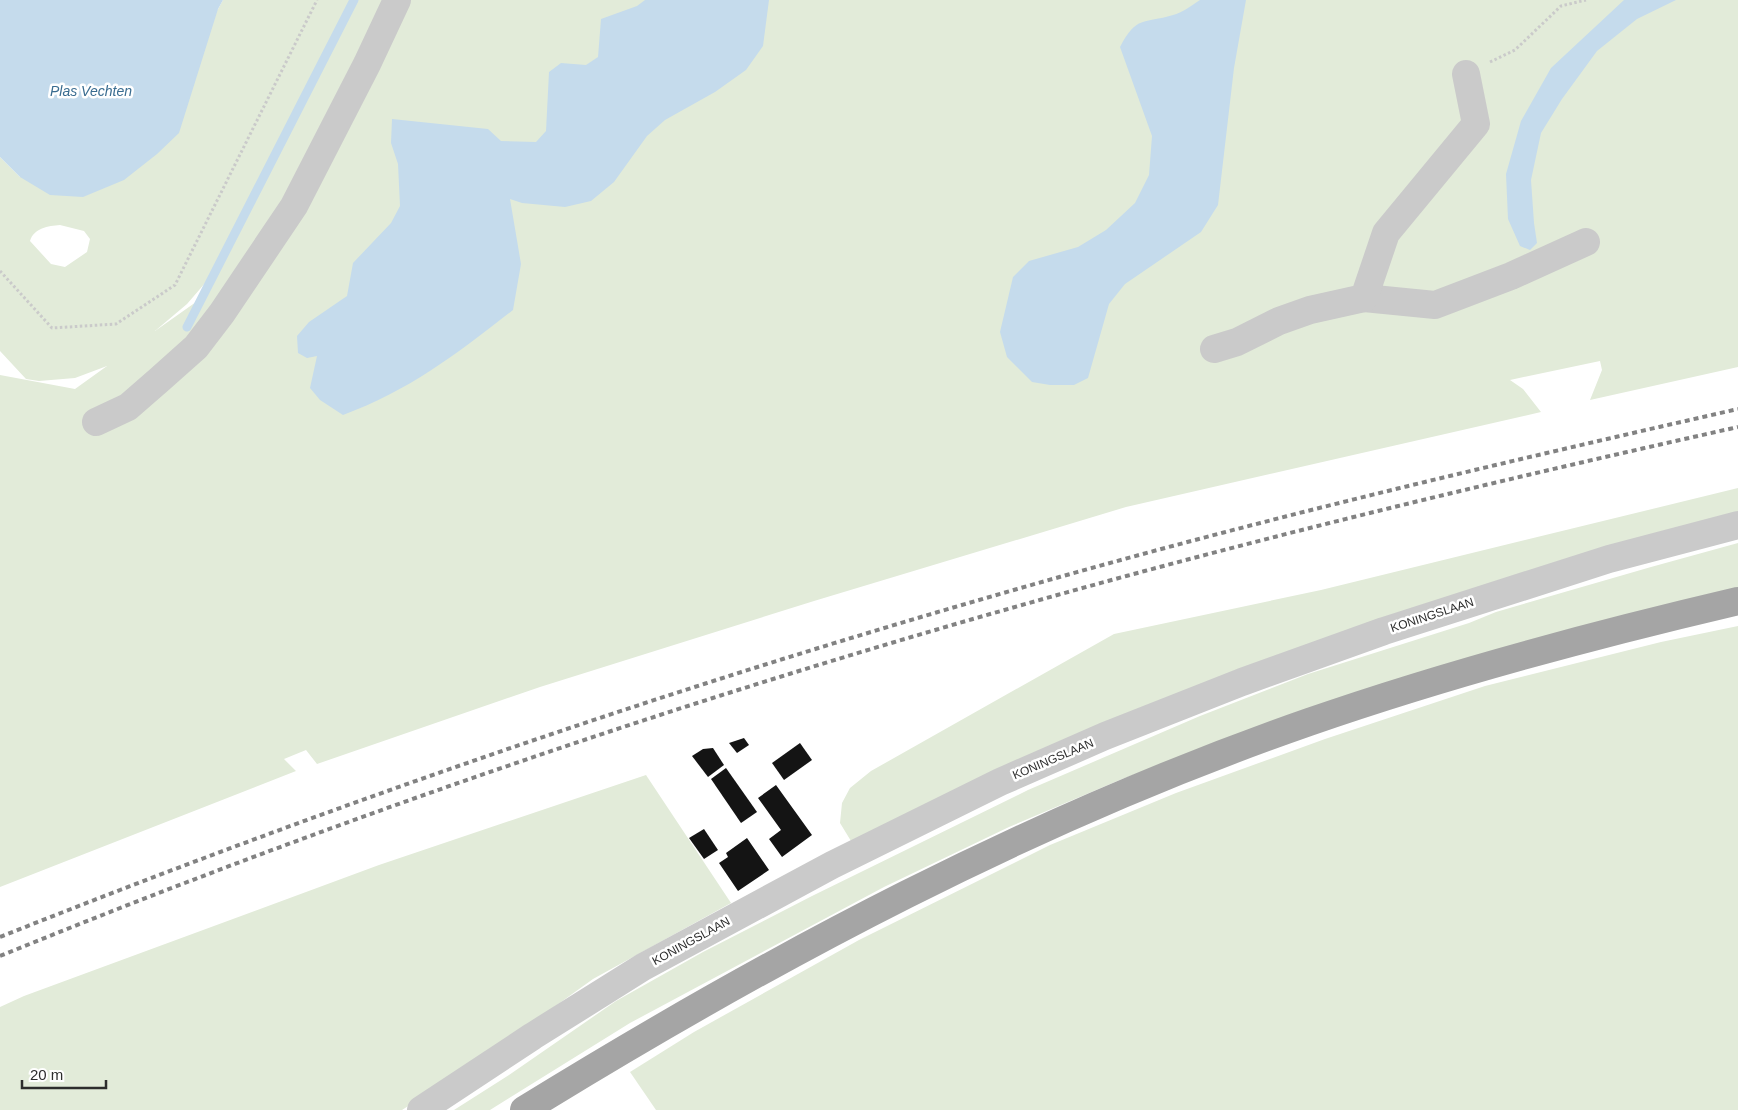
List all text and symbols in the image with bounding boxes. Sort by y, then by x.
water label: Plas Vechten [50,83,132,99]
street label: KONINGSLAAN [1389,595,1475,635]
street label: KONINGSLAAN [1010,736,1096,782]
street label: KONINGSLAAN [650,914,732,968]
scale bar [22,1058,106,1090]
text: 20 m [30,1066,63,1083]

